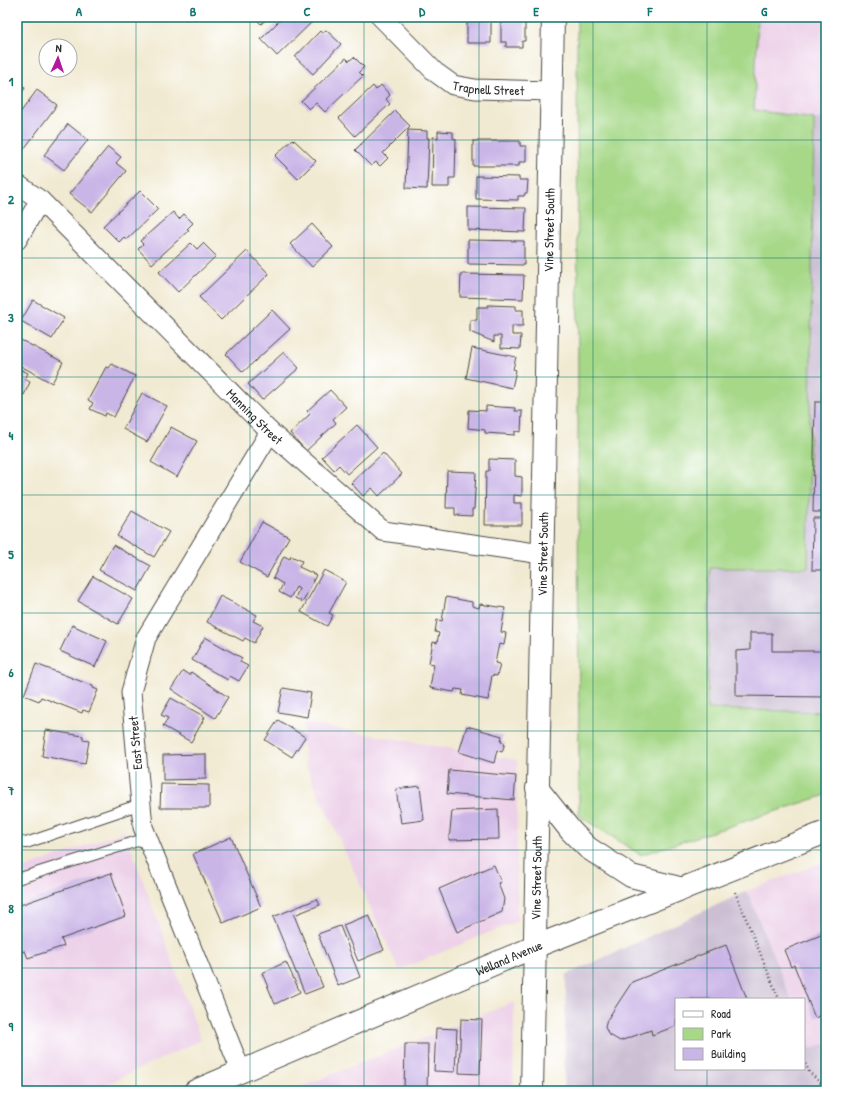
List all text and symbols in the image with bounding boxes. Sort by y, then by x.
text: A [76,2,83,20]
text: B [190,2,197,20]
text: C [303,2,311,20]
text: D [419,2,426,20]
text: E [533,2,539,20]
text: F [647,2,654,20]
text: G [761,2,768,20]
north arrow [38,38,78,78]
text: N [55,41,62,55]
text: 1 [9,72,14,90]
street label: Trapnell Street [451,76,525,99]
street label: Vine Street South [539,187,559,272]
text: 2 [8,190,15,208]
text: 3 [8,308,14,326]
street label: Manning Street [223,384,287,449]
text: 4 [9,426,14,444]
street label: Vine Street South [533,511,552,596]
text: 5 [8,545,14,563]
text: 6 [8,663,14,681]
street label: East Street [124,715,146,770]
text: 7 [7,781,15,799]
street label: Vine Street South [526,835,546,920]
text: 8 [8,899,14,917]
street label: Welland Avenue [473,936,545,980]
legend [675,998,805,1070]
text: Road [711,1005,731,1022]
text: 9 [9,1017,14,1035]
text: Park [711,1025,731,1042]
text: Building [711,1045,746,1062]

